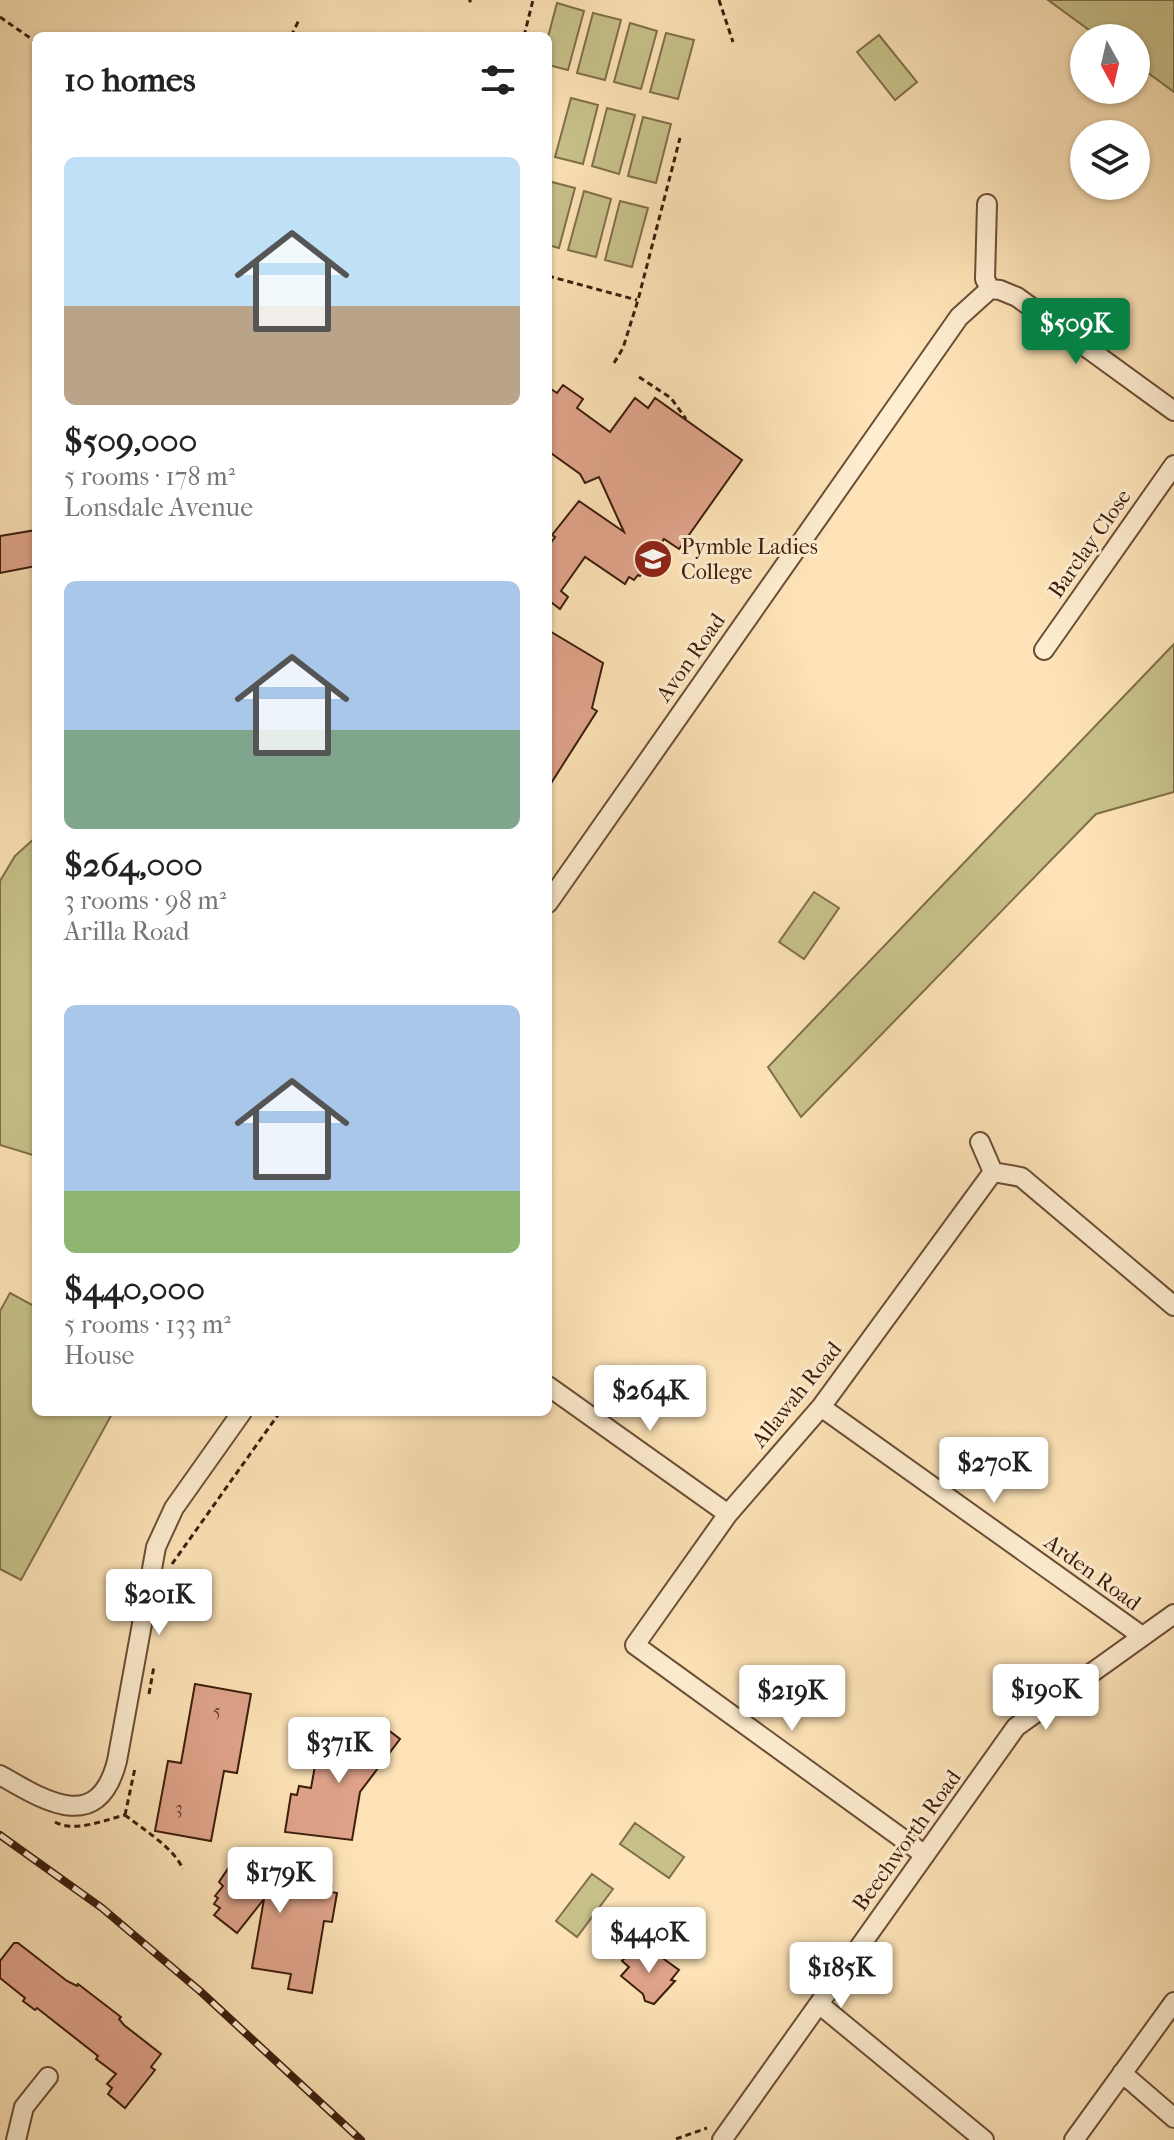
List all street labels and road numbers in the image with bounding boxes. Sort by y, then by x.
street label: Barclay Close [1043,484,1137,603]
street label: Avon Road [650,608,731,708]
street label: Allawah Road [746,1336,848,1454]
street label: Arden Road [1038,1529,1146,1617]
street label: Beechworth Road [847,1764,967,1916]

